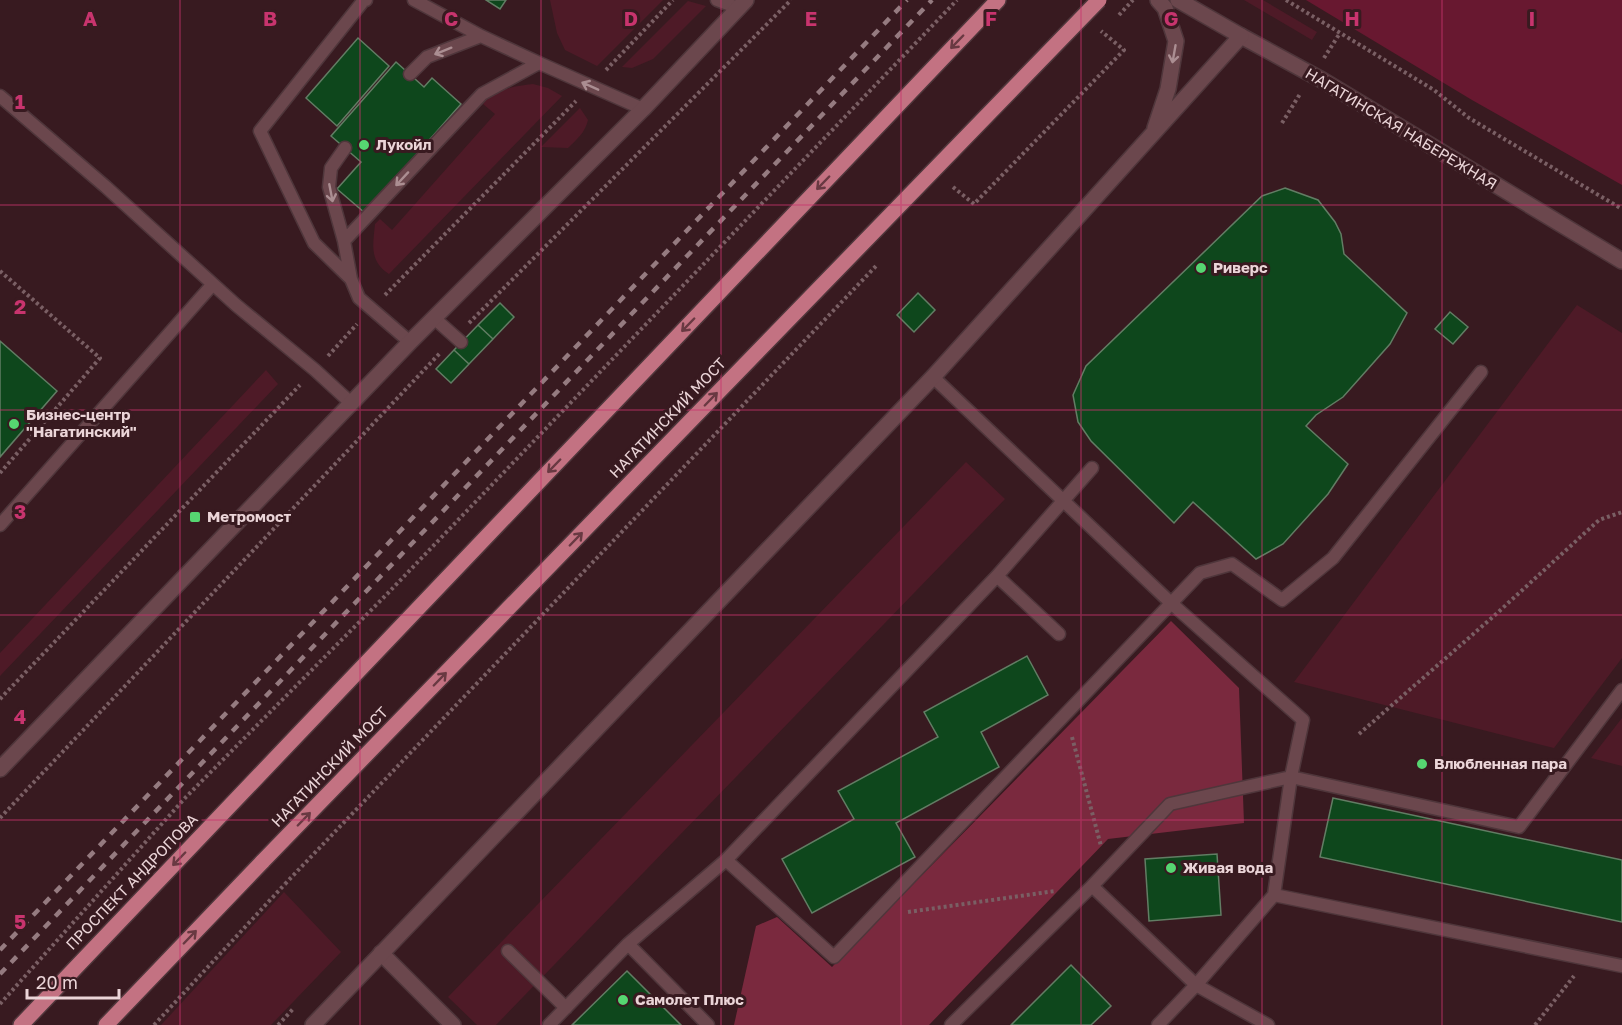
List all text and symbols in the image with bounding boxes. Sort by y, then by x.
text: A [83,6,97,30]
text: B [263,6,277,30]
text: C [444,6,458,30]
text: D [624,6,638,30]
text: E [805,6,817,30]
text: F [985,6,997,30]
text: G [1164,6,1178,30]
text: H [1344,6,1360,30]
text: I [1529,6,1535,30]
one-way arrow [950,35,965,50]
one-way arrow [1168,43,1179,63]
one-way arrow [434,46,453,57]
street label: НАГАТИНСКАЯ НАБЕРЕЖНАЯ [1303,64,1500,193]
one-way arrow [581,79,599,91]
text: 1 [15,89,25,113]
place label: Лукойл [376,135,431,153]
marker: Лукойл [357,138,371,152]
one-way arrow [395,172,410,187]
one-way arrow [816,176,830,191]
one-way arrow [326,183,337,202]
place label: Риверс [1213,258,1268,276]
marker: Риверс [1194,261,1208,275]
text: 2 [14,294,26,318]
one-way arrow [681,317,696,332]
street label: НАГАТИНСКИЙ МОСТ [605,354,729,481]
one-way arrow [704,392,719,407]
place label: Бизнес-центр "Нагатинский" [26,405,137,440]
marker: Бизнес-центр "Нагатинский" [7,417,21,431]
one-way arrow [547,458,561,473]
text: 3 [14,499,26,523]
place label: Метромост [207,507,292,525]
marker: Метромост [188,510,202,524]
one-way arrow [568,532,582,547]
one-way arrow [432,671,447,686]
street label: НАГАТИНСКИЙ МОСТ [267,703,391,830]
text: 4 [14,704,26,728]
place label: Влюбленная пара [1434,754,1567,772]
marker: Влюбленная пара [1415,757,1429,771]
street label: ПРОСПЕКТ АНДРОПОВА [62,810,201,953]
one-way arrow [297,811,311,826]
one-way arrow [172,851,186,866]
place label: Живая вода [1183,858,1273,876]
marker: Живая вода [1164,861,1178,875]
text: 5 [14,909,26,933]
one-way arrow [183,930,197,945]
scale bar [27,962,118,1000]
text: 20 m [36,971,78,993]
place label: Самолет Плюс [635,990,744,1008]
marker: Самолет Плюс [616,993,630,1007]

